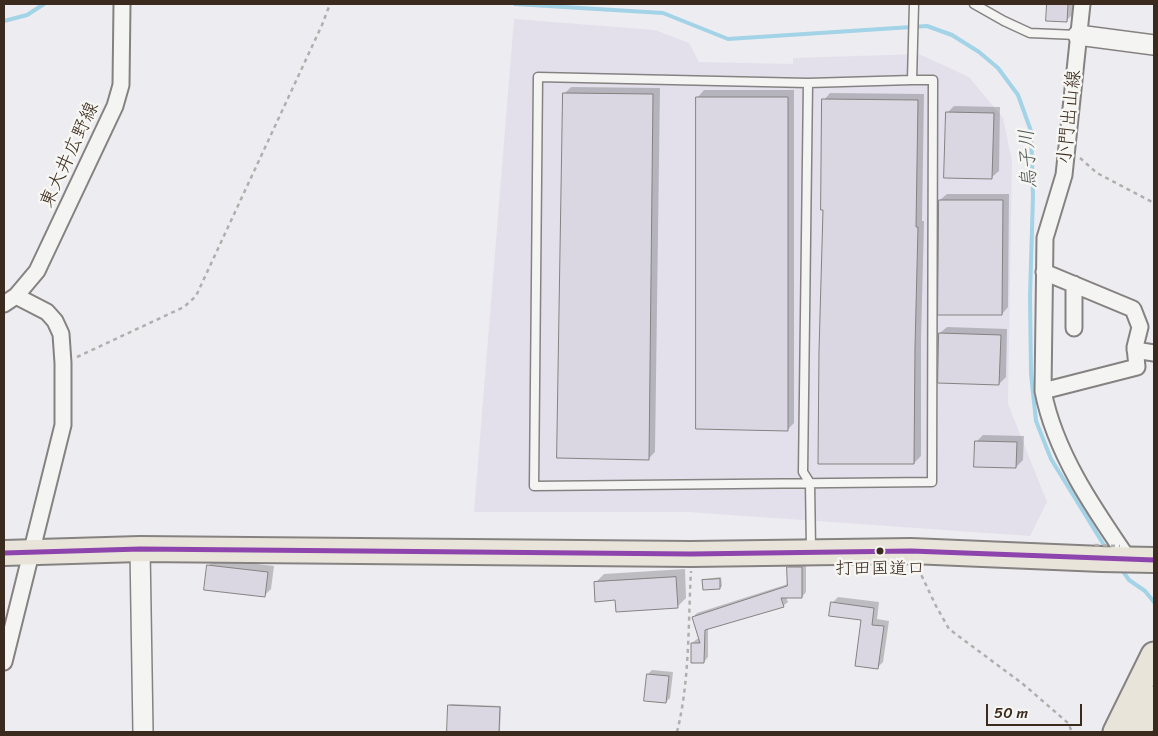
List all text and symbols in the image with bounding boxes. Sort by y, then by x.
street label: 小門出山線 [1054,69,1086,165]
street label: 東大井広野線 [36,99,104,211]
water label: 烏子川 [1015,128,1043,190]
marker: 打田国道口 [875,546,885,556]
place label: 打田国道口 [835,558,925,580]
scale bar [988,694,1084,726]
text: 50 m [994,700,1028,726]

